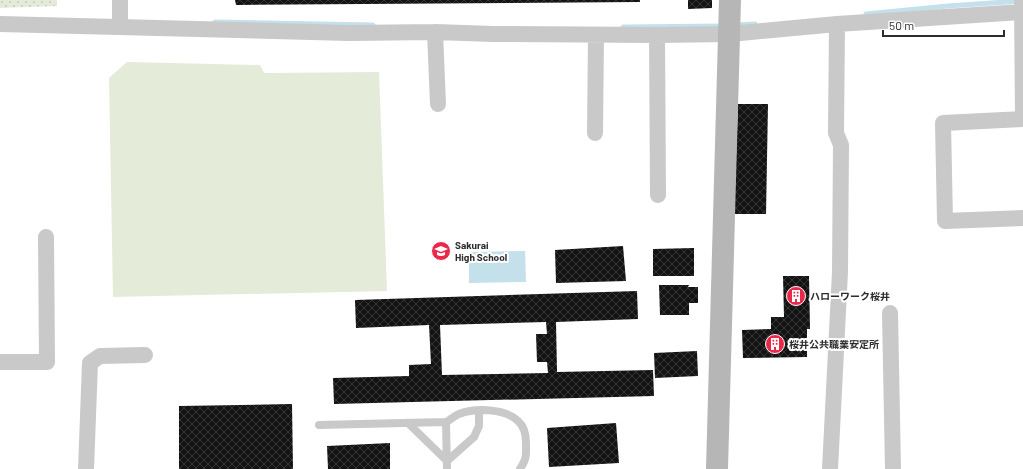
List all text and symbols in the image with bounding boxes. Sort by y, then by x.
scale bar [883,12,1004,38]
text: 50 m [889,18,914,32]
place label: Sakurai High School [455,239,507,263]
school or university icon: Sakurai High School [430,240,452,262]
building icon: ハローワーク桜井 [785,285,807,307]
place label: ハローワーク桜井 [810,290,890,302]
building icon: 桜井公共職業安定所 [764,333,786,355]
place label: 桜井公共職業安定所 [789,338,879,350]

